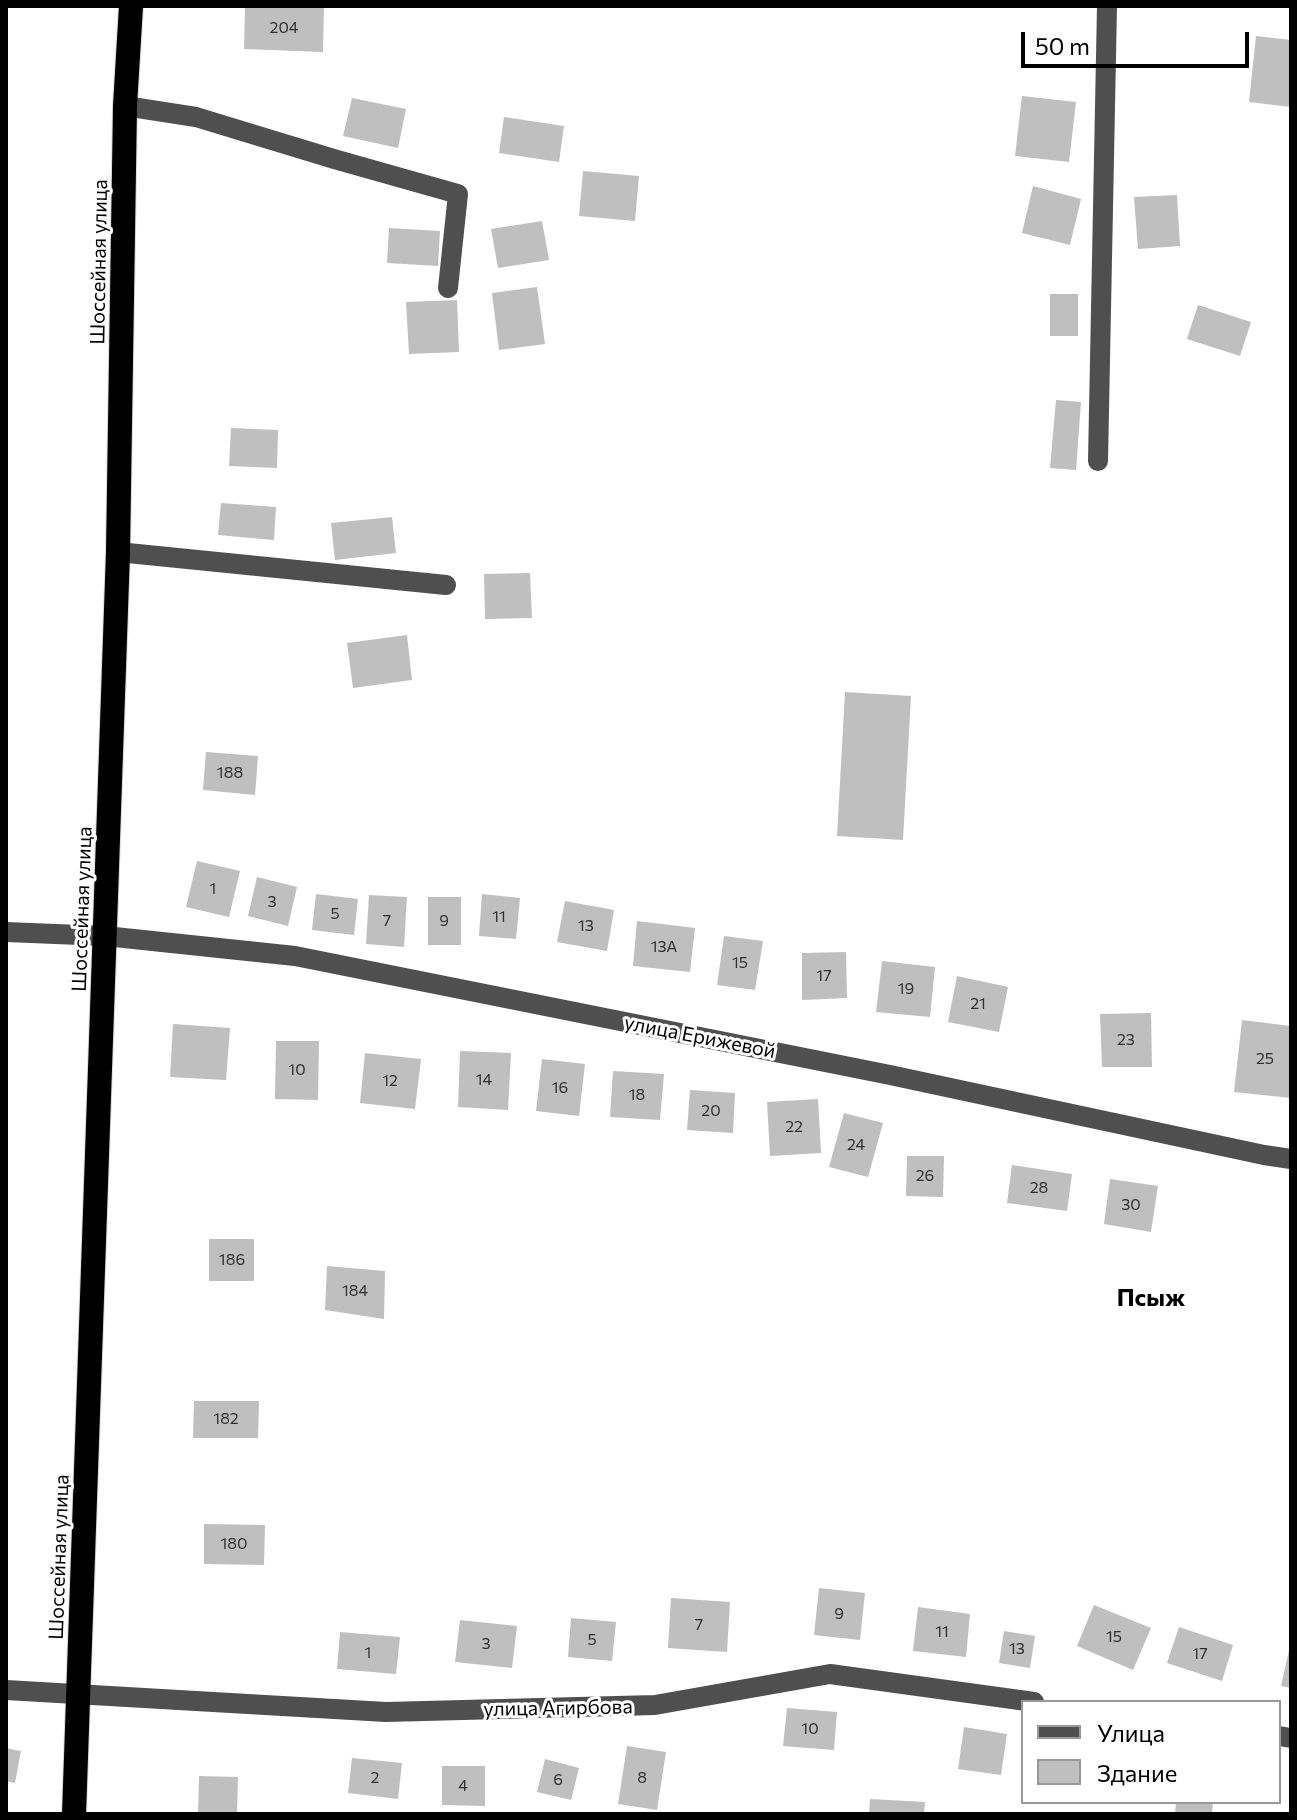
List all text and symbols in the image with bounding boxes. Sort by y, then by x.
scale bar [1025,16,1253,66]
house number: 204 [270,18,298,38]
text: 50 m [1035,31,1090,60]
street label: Шоссейная улица [86,179,112,345]
house number: 188 [217,763,243,783]
street label: Шоссейная улица [67,826,97,992]
house number: 1 [210,879,216,899]
house number: 3 [267,892,277,912]
house number: 5 [330,904,340,924]
house number: 11 [492,907,506,927]
house number: 7 [383,911,391,931]
house number: 9 [439,911,449,931]
house number: 13 [578,916,594,936]
house number: 13А [651,937,677,957]
house number: 15 [732,953,748,973]
house number: 17 [816,966,832,986]
house number: 19 [898,979,914,999]
house number: 21 [970,994,986,1014]
street label: улица Ерижевой [622,1011,778,1063]
house number: 23 [1117,1030,1135,1050]
house number: 25 [1256,1049,1274,1069]
house number: 10 [288,1060,306,1080]
house number: 14 [476,1070,492,1090]
house number: 12 [382,1071,398,1091]
house number: 16 [552,1078,568,1098]
house number: 18 [629,1085,645,1105]
house number: 20 [701,1101,721,1121]
house number: 22 [785,1117,803,1137]
house number: 24 [847,1135,865,1155]
house number: 26 [916,1166,934,1186]
house number: 28 [1030,1178,1048,1198]
house number: 30 [1121,1195,1141,1215]
house number: 186 [219,1250,245,1270]
house number: 184 [342,1281,368,1301]
district label: Псыж [1117,1284,1185,1312]
house number: 182 [213,1409,239,1429]
street label: Шоссейная улица [44,1474,74,1640]
house number: 180 [221,1534,247,1554]
house number: 9 [834,1604,844,1624]
house number: 7 [695,1615,703,1635]
house number: 11 [935,1622,949,1642]
house number: 15 [1106,1627,1122,1647]
house number: 5 [587,1630,597,1650]
house number: 3 [481,1634,491,1654]
house number: 13 [1009,1639,1025,1659]
house number: 1 [365,1643,371,1663]
house number: 17 [1192,1644,1208,1664]
street label: улица Агирбова [483,1695,633,1721]
legend [1021,1700,1281,1804]
text: Улица [1097,1718,1165,1747]
house number: 10 [801,1719,819,1739]
text: Здание [1097,1758,1177,1787]
house number: 2 [371,1768,379,1788]
house number: 8 [637,1768,647,1788]
house number: 6 [553,1770,563,1790]
house number: 4 [458,1776,468,1796]

